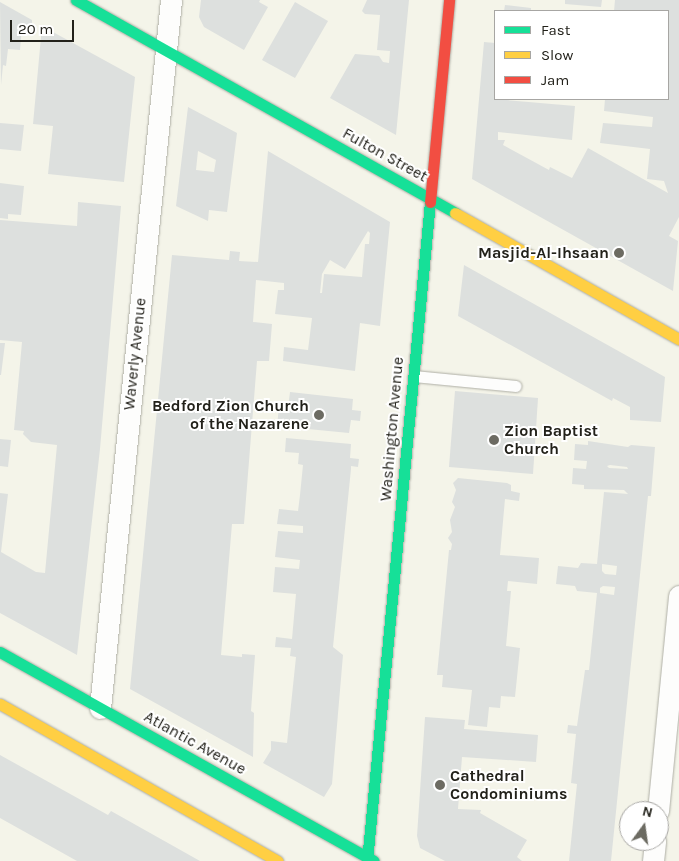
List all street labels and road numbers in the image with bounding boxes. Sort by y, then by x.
street label: Fulton Street [339,124,431,186]
street label: Waverly Avenue [120,297,150,411]
street label: Washington Avenue [376,356,408,502]
street label: Atlantic Avenue [141,707,249,779]

